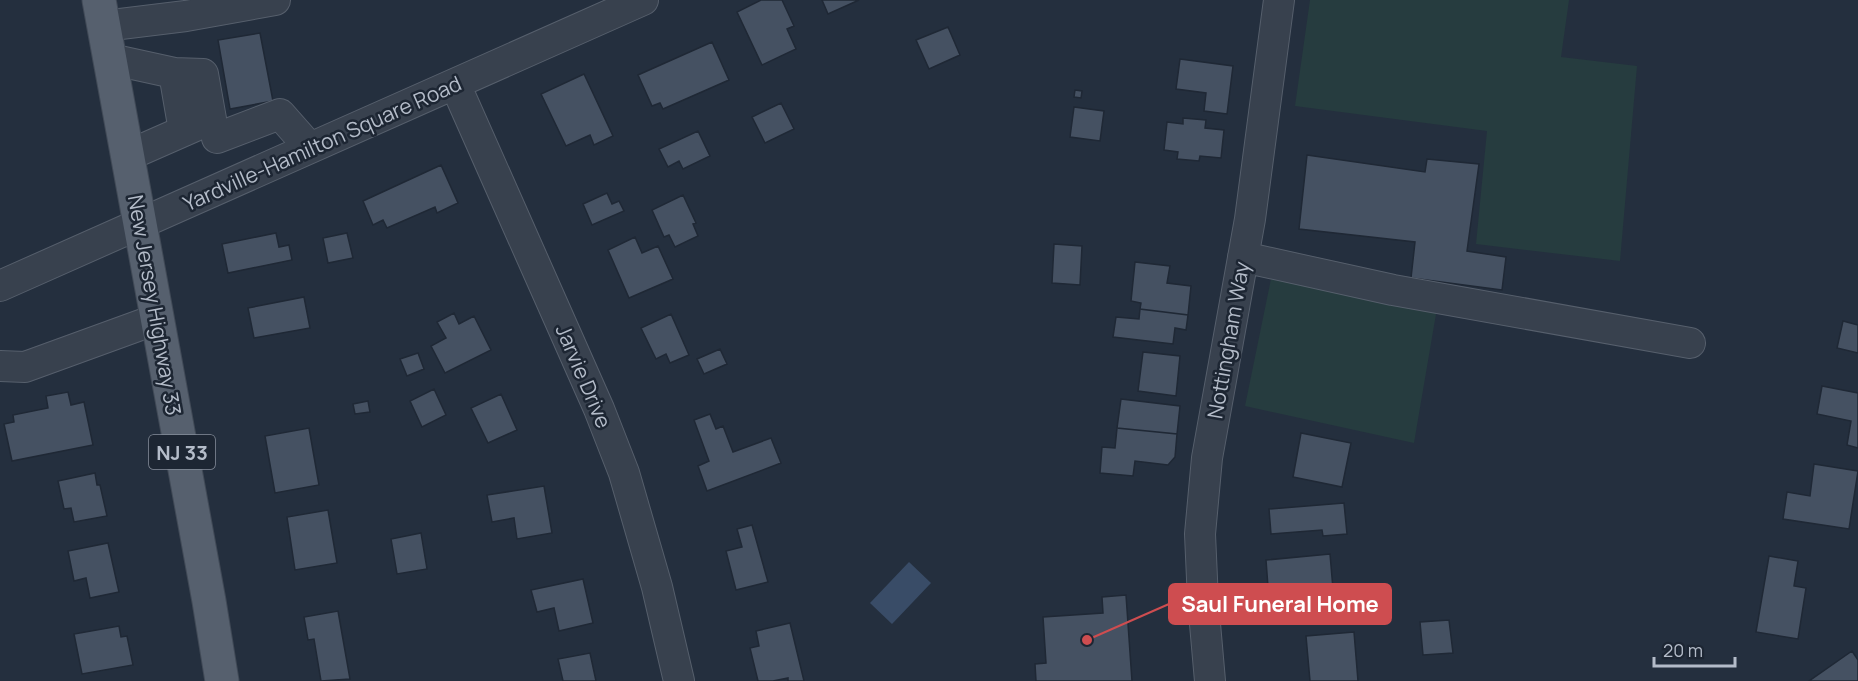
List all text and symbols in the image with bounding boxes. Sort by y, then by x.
street label: Yardville-Hamilton Square Road [178,69,466,217]
street label: New Jersey Highway 33 [122,193,188,417]
street label: Nottingham Way [1200,259,1256,421]
street label: Jarvie Drive [550,320,618,432]
road number: NJ 33 [149,435,215,469]
callout: Saul Funeral Home [1169,584,1391,624]
text: Saul Funeral Home [1181,589,1379,619]
scale bar [1654,630,1735,668]
text: 20 m [1663,638,1703,662]

